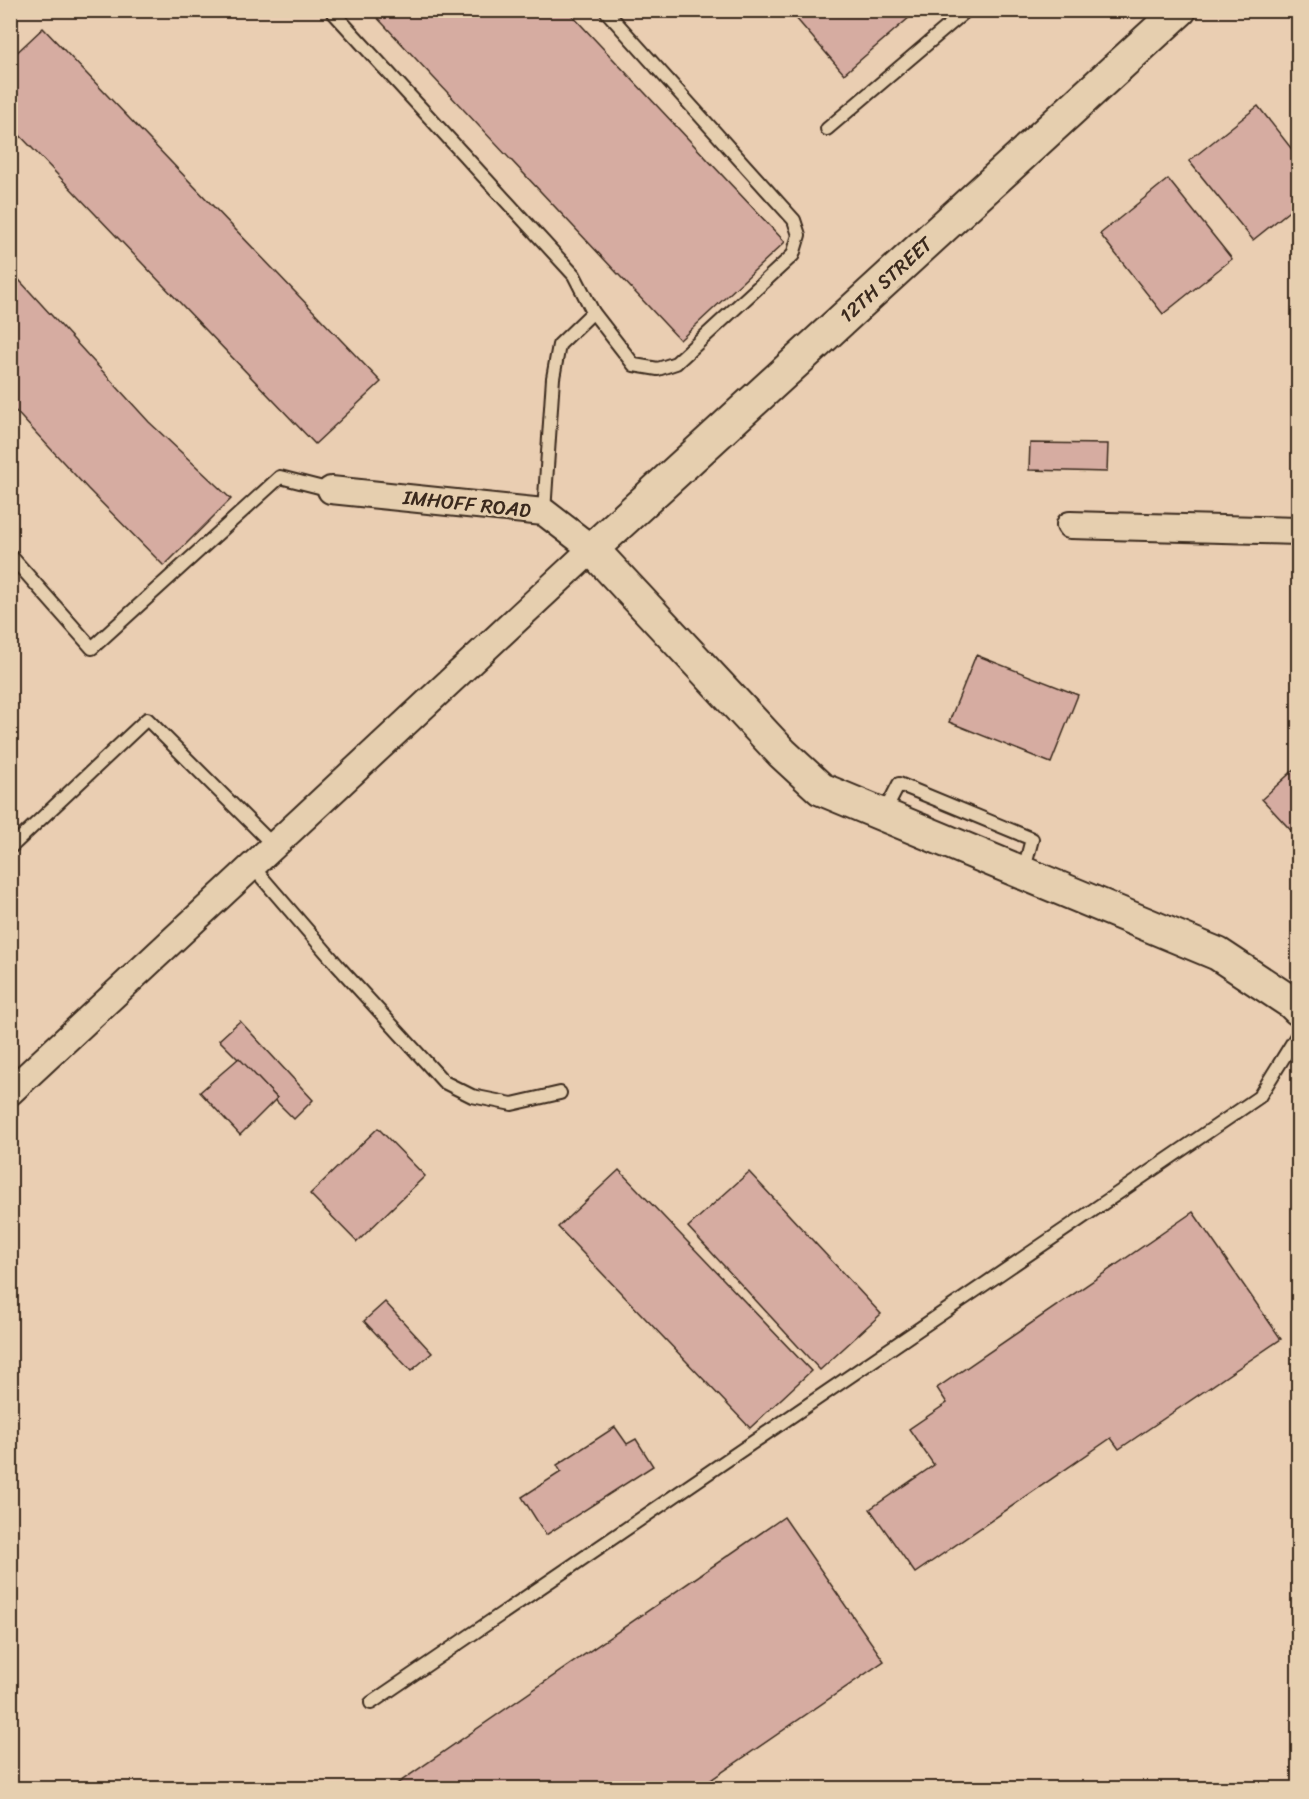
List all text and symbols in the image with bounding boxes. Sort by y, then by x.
street label: 12TH STREET [831,227,942,332]
street label: IMHOFF ROAD [400,480,533,528]

